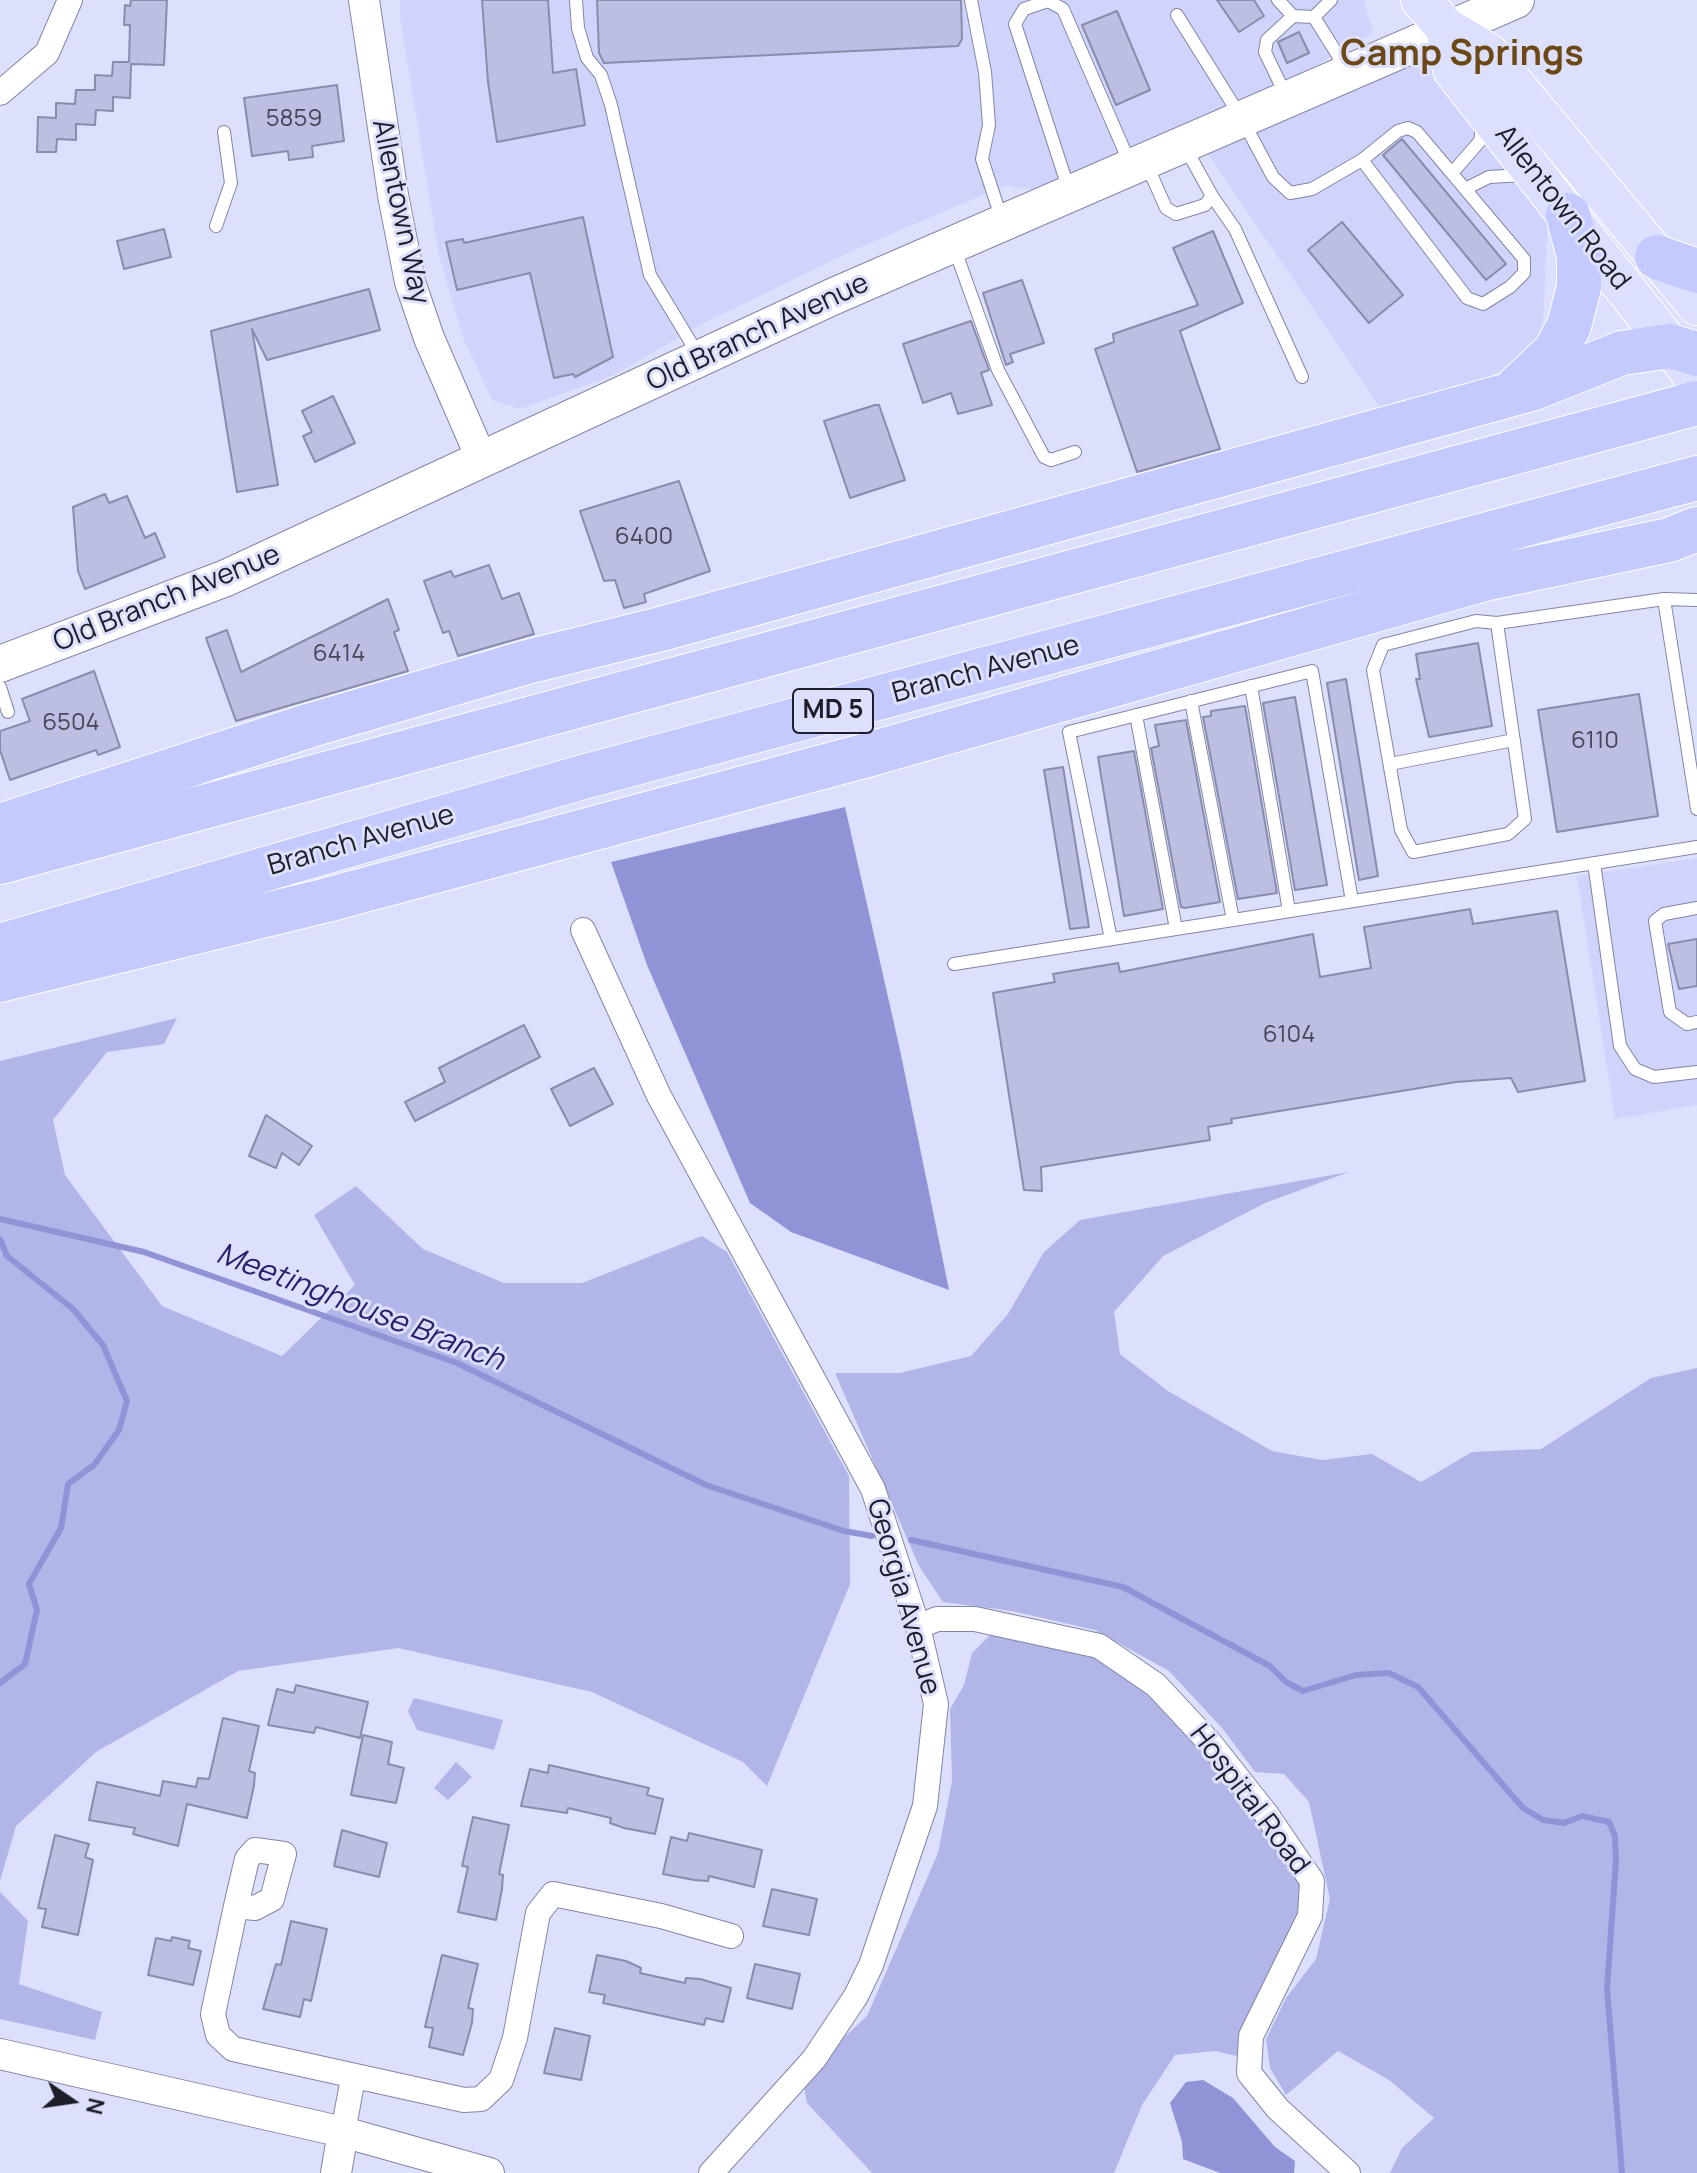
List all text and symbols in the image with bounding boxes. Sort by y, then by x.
district label: Camp Springs [1340,33,1584,77]
house number: 5859 [266,105,322,133]
street label: Allentown Way [364,116,436,308]
street label: Allentown Road [1487,119,1637,297]
street label: Old Branch Avenue [642,267,874,399]
house number: 6400 [615,523,673,551]
street label: Old Branch Avenue [49,538,285,660]
street label: Branch Avenue [889,629,1083,711]
house number: 6414 [313,640,365,668]
road number: MD 5 [793,689,873,733]
house number: 6504 [42,709,100,737]
house number: 6110 [1571,727,1619,755]
street label: Branch Avenue [264,798,458,884]
house number: 6104 [1263,1021,1315,1049]
water label: Meetinghouse Branch [211,1237,509,1379]
street label: Georgia Avenue [859,1495,947,1699]
street label: Hospital Road [1182,1719,1316,1881]
north arrow [32,2061,112,2141]
text: N [79,2095,112,2117]

